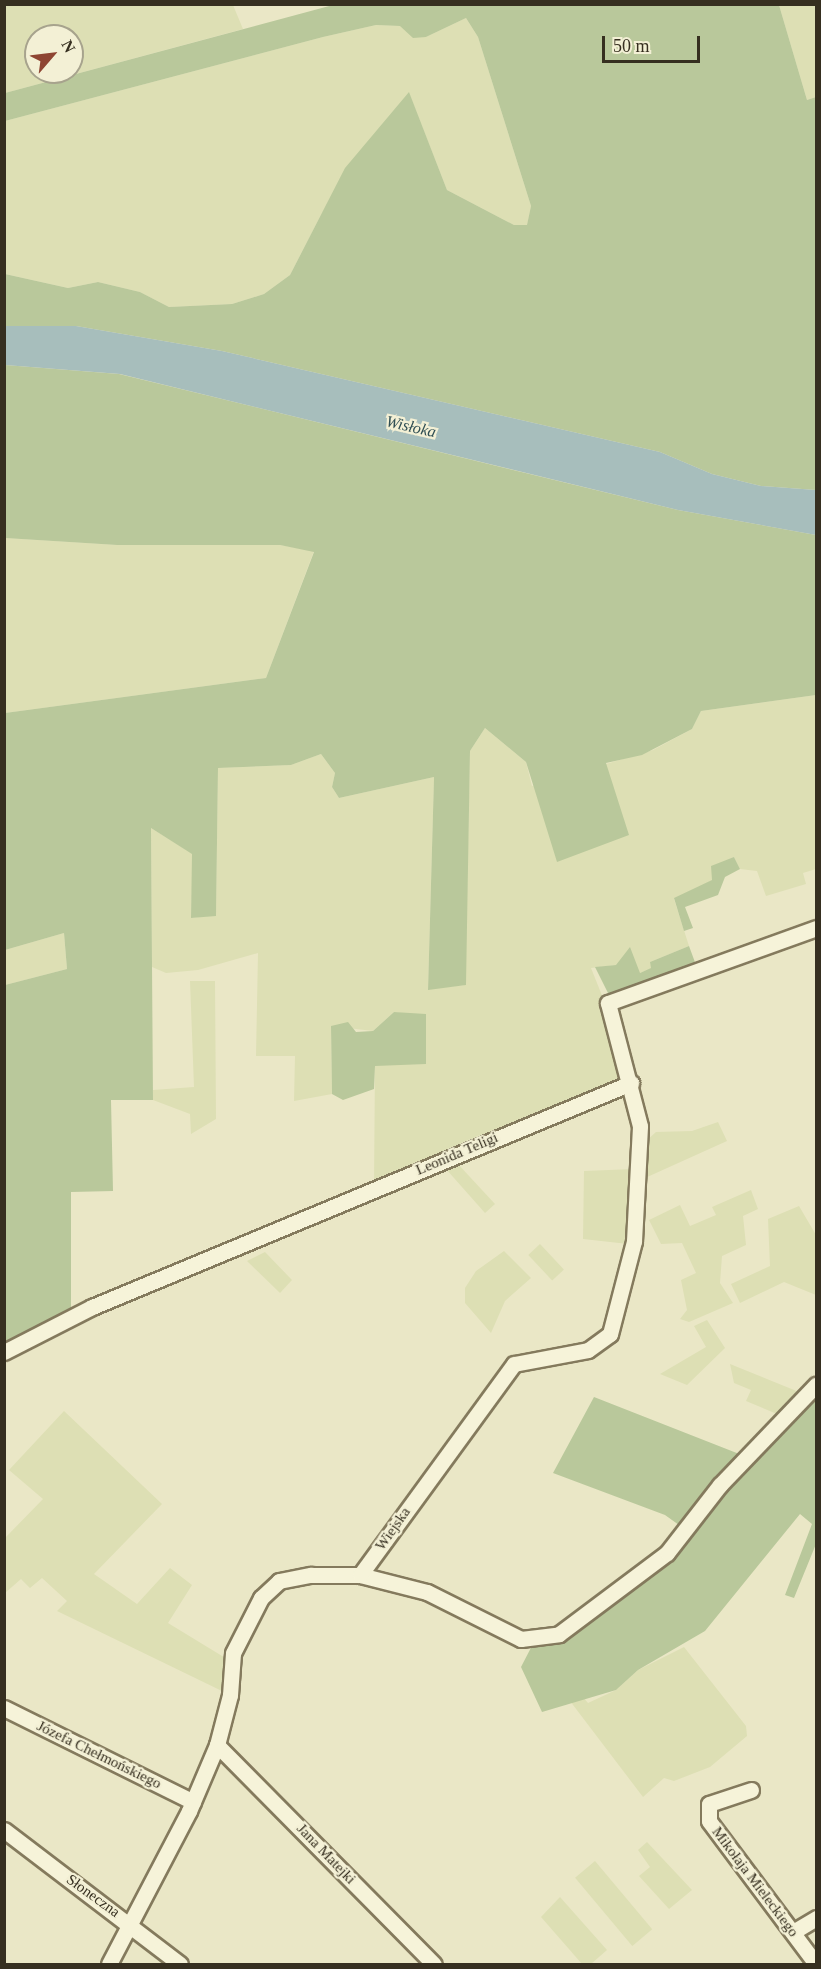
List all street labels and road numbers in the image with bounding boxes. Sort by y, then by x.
street label: Leonida Teligi [413,1129,501,1179]
street label: Wiejska [372,1504,414,1554]
street label: Józefa Chełmońskiego [34,1717,164,1793]
street label: Jana Matejki [293,1820,359,1888]
street label: Mikołaja Mieleckiego [708,1824,802,1940]
street label: Słoneczna [63,1871,123,1921]

